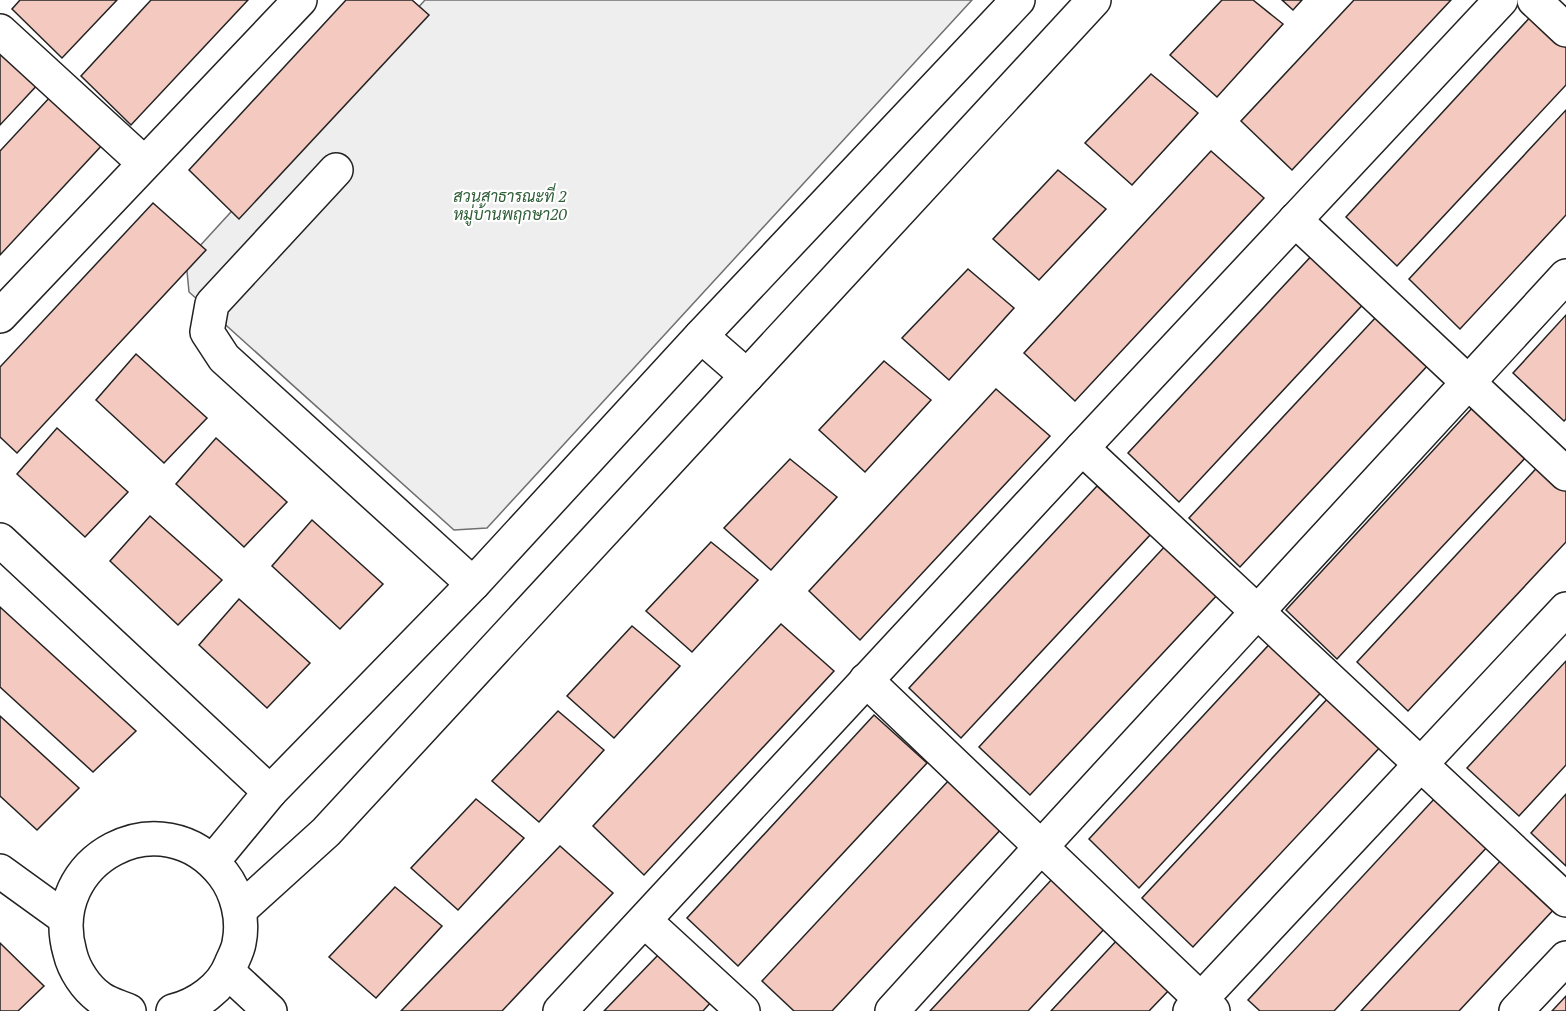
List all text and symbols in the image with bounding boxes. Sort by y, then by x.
park label: สวนสาธารณะที่ 2 หมู่บ้านพฤกษา20 [453,182,567,226]

